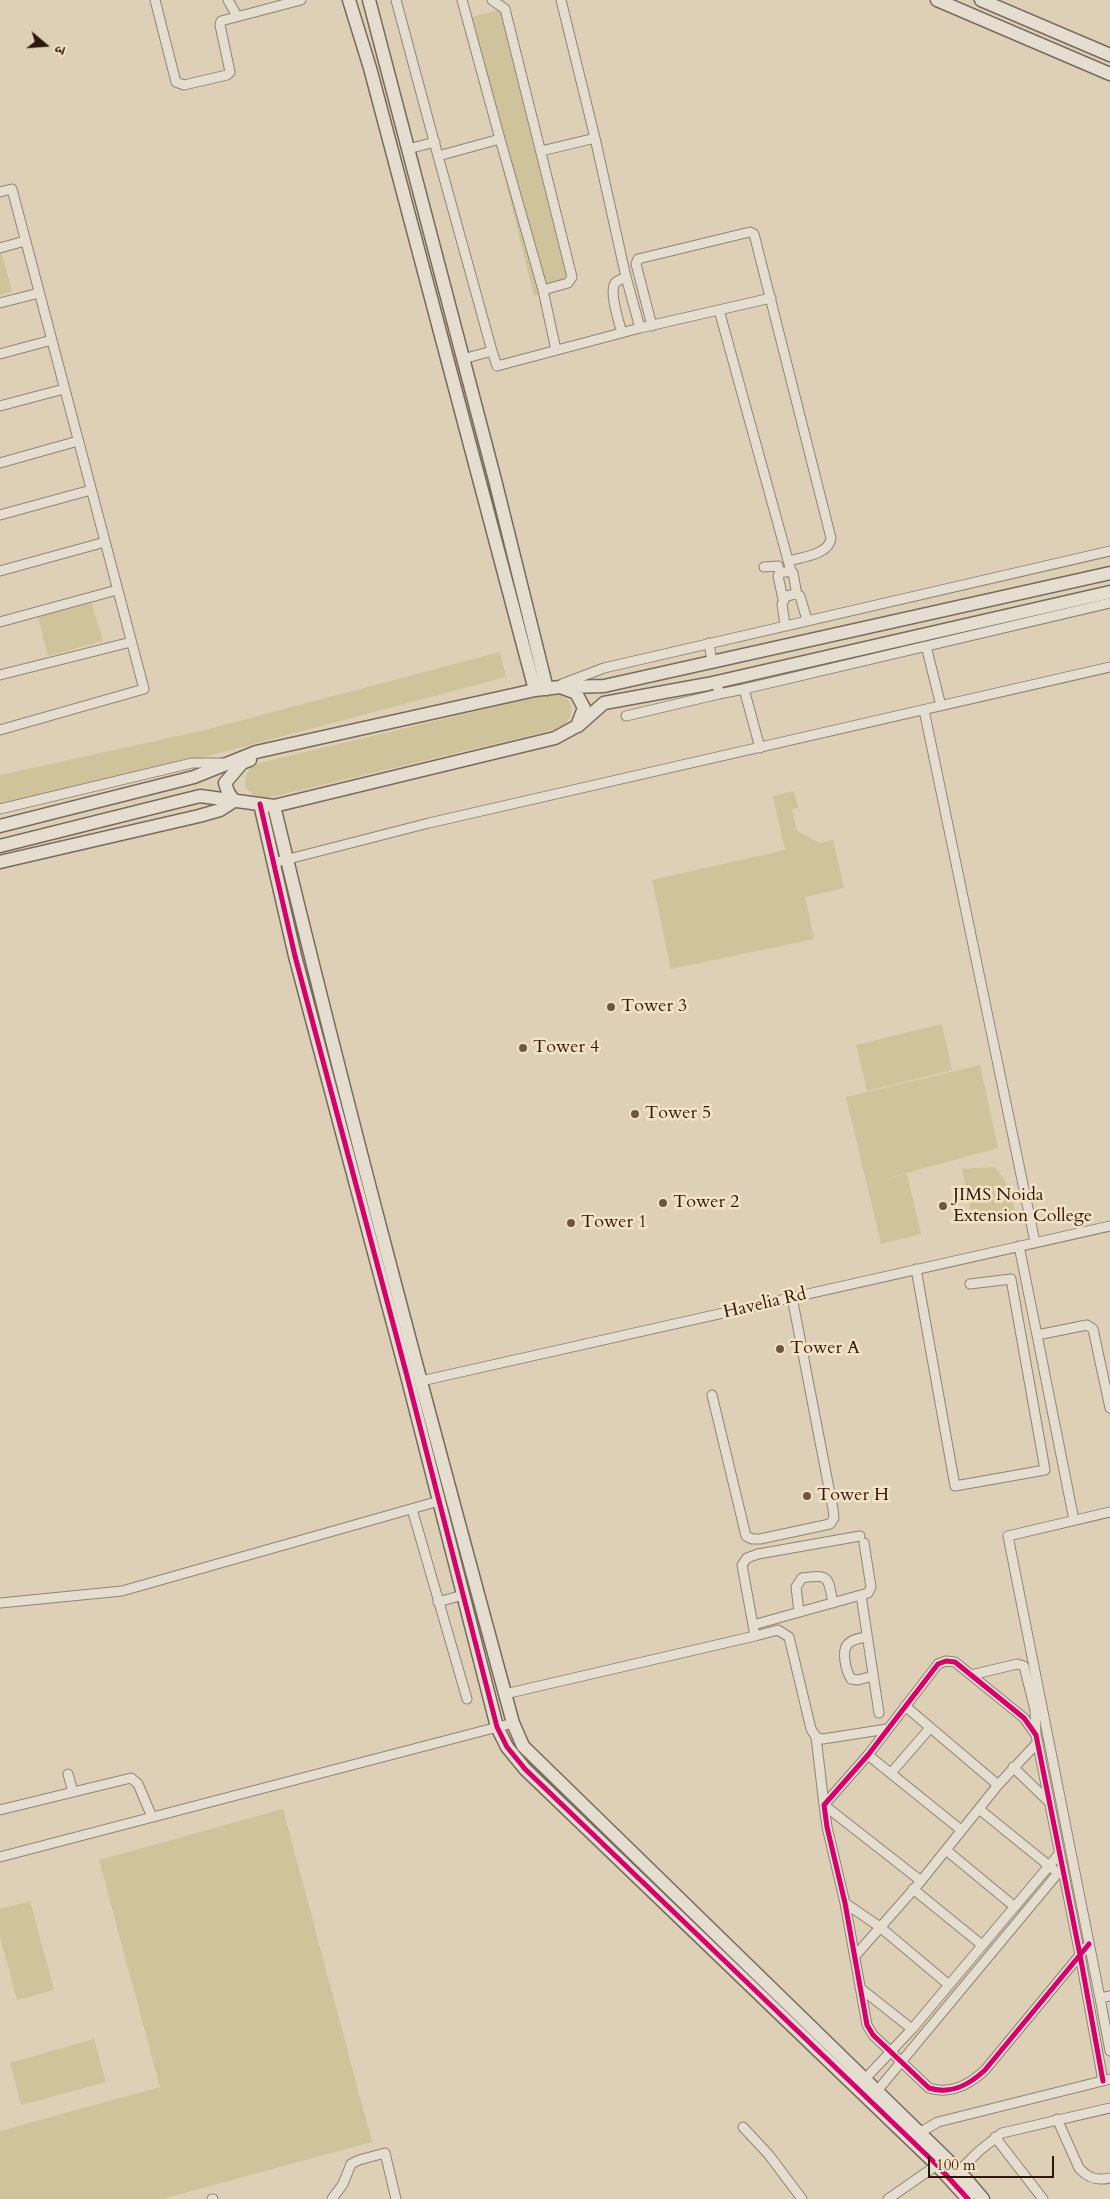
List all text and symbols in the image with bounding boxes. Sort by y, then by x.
north arrow [20,20,70,70]
text: उ [50,43,70,56]
place label: Tower 3 [621,996,687,1018]
marker: Tower 3 [605,1001,617,1013]
place label: Tower 4 [533,1037,599,1059]
marker: Tower 4 [517,1042,529,1054]
place label: Tower 5 [645,1103,711,1125]
marker: Tower 5 [629,1108,641,1120]
place label: JIMS Noida Extension College [953,1185,1092,1228]
place label: Tower 2 [673,1192,739,1214]
marker: Tower 2 [657,1197,669,1209]
marker: JIMS Noida Extension College [937,1200,949,1212]
place label: Tower 1 [581,1212,647,1234]
marker: Tower 1 [565,1217,577,1229]
street label: Havelia Rd [721,1284,809,1324]
place label: Tower A [790,1338,860,1360]
marker: Tower A [774,1343,786,1355]
place label: Tower H [817,1485,889,1507]
marker: Tower H [801,1490,813,1502]
scale bar [930,2146,1056,2178]
text: 100 m [936,2155,976,2175]

